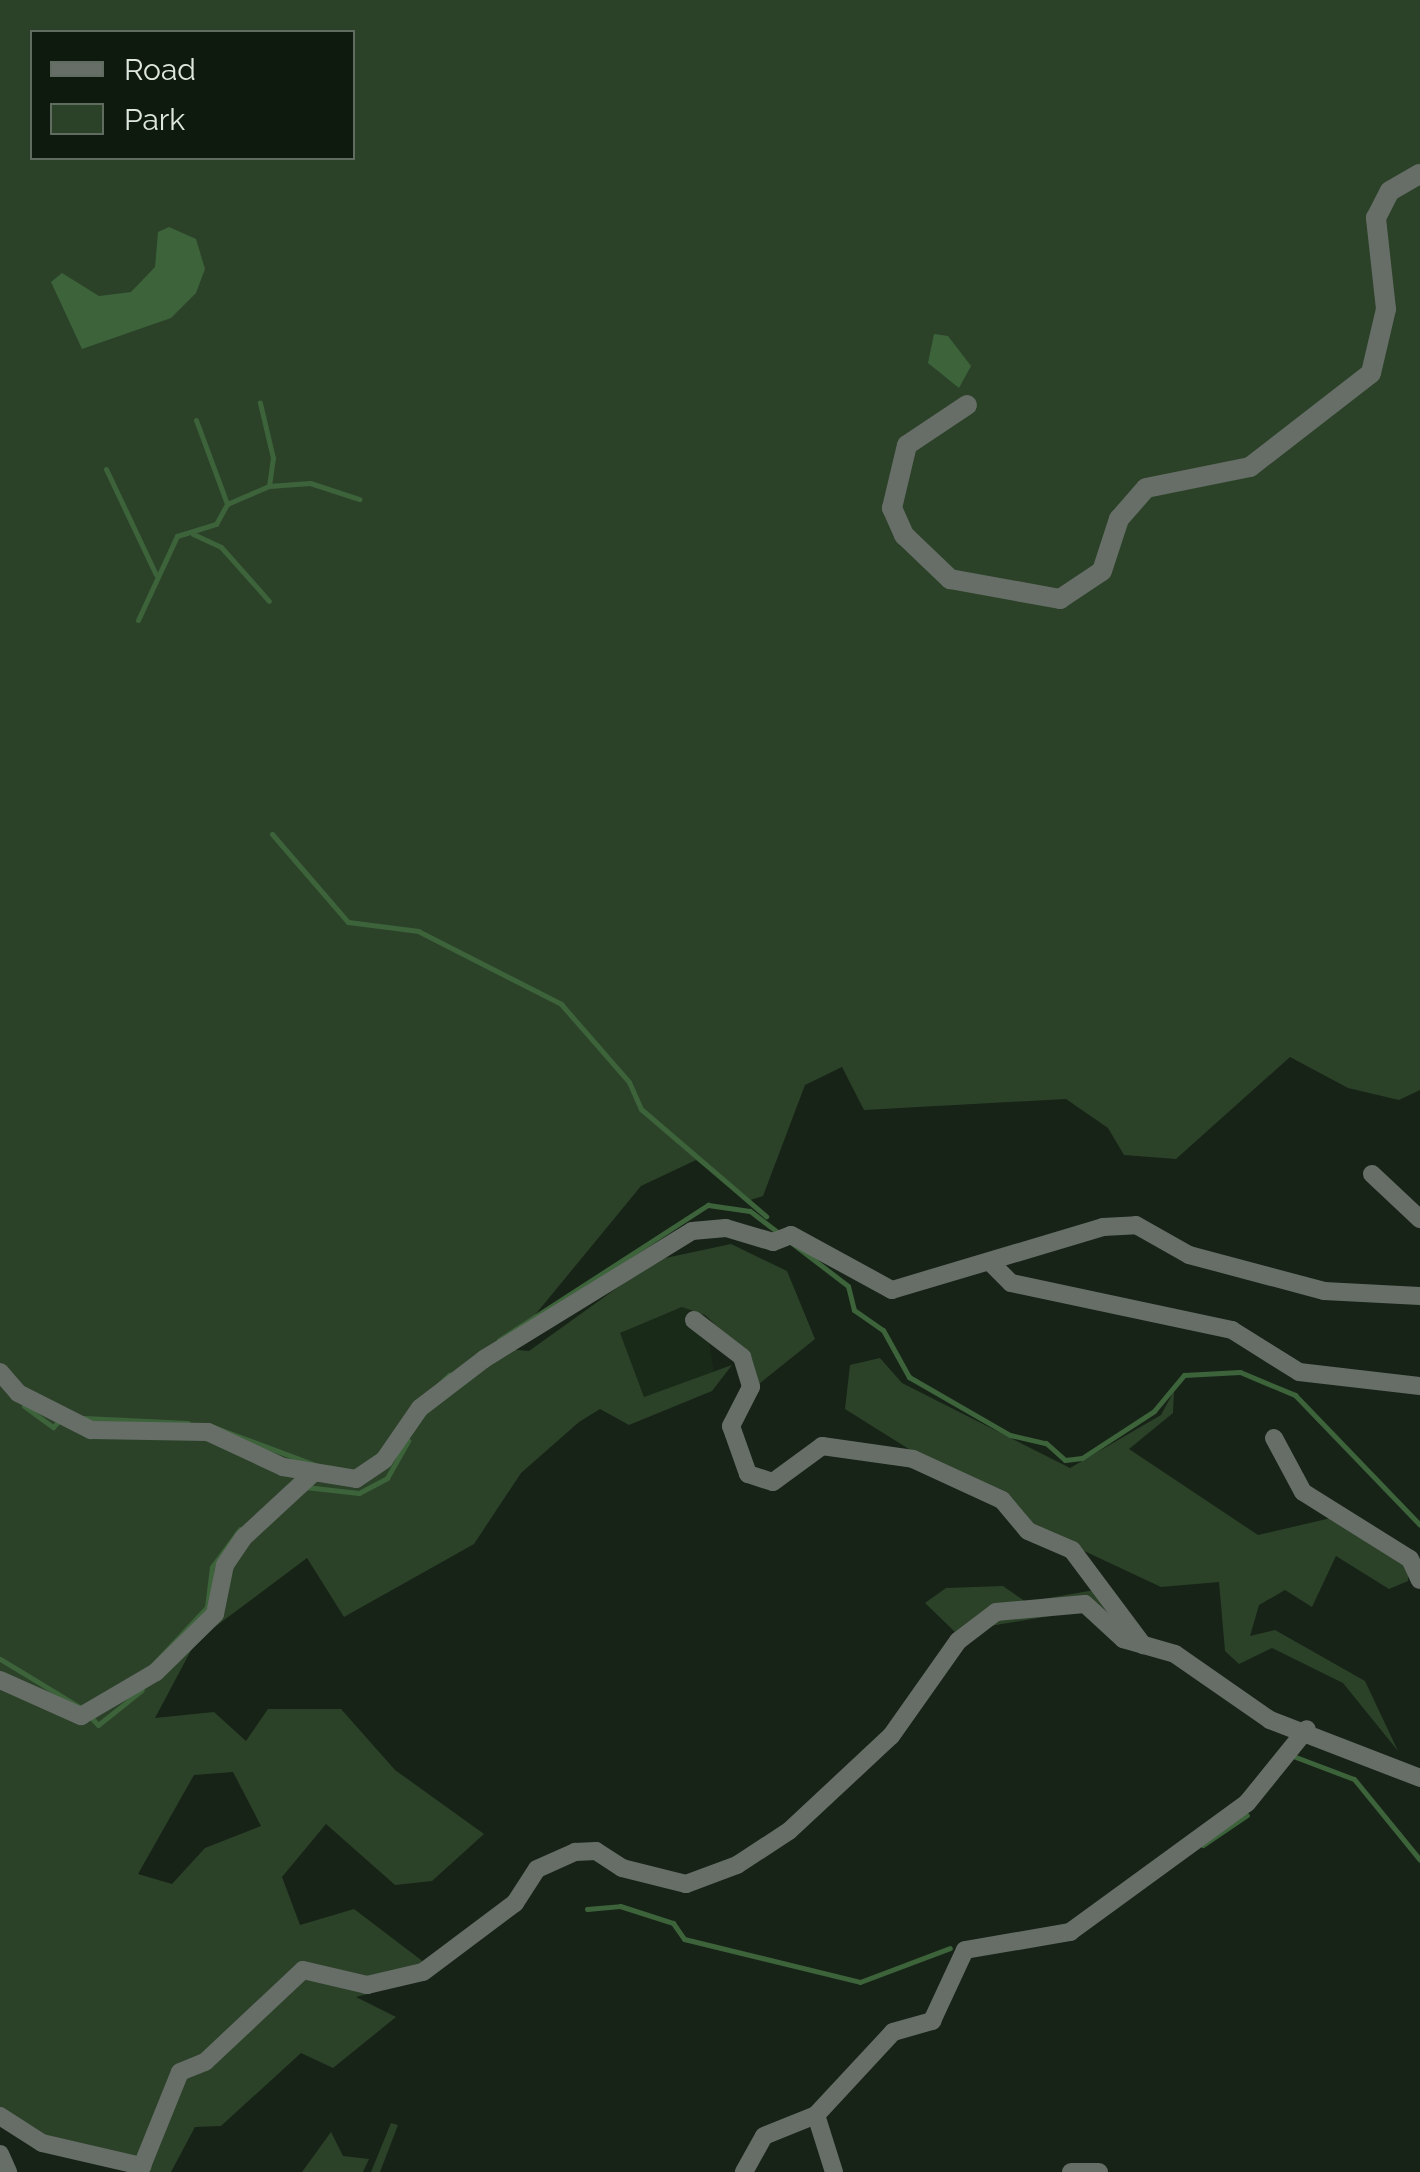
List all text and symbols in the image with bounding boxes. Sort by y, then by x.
legend [30,30,355,160]
text: Road [124,52,196,87]
text: Park [124,102,185,137]

